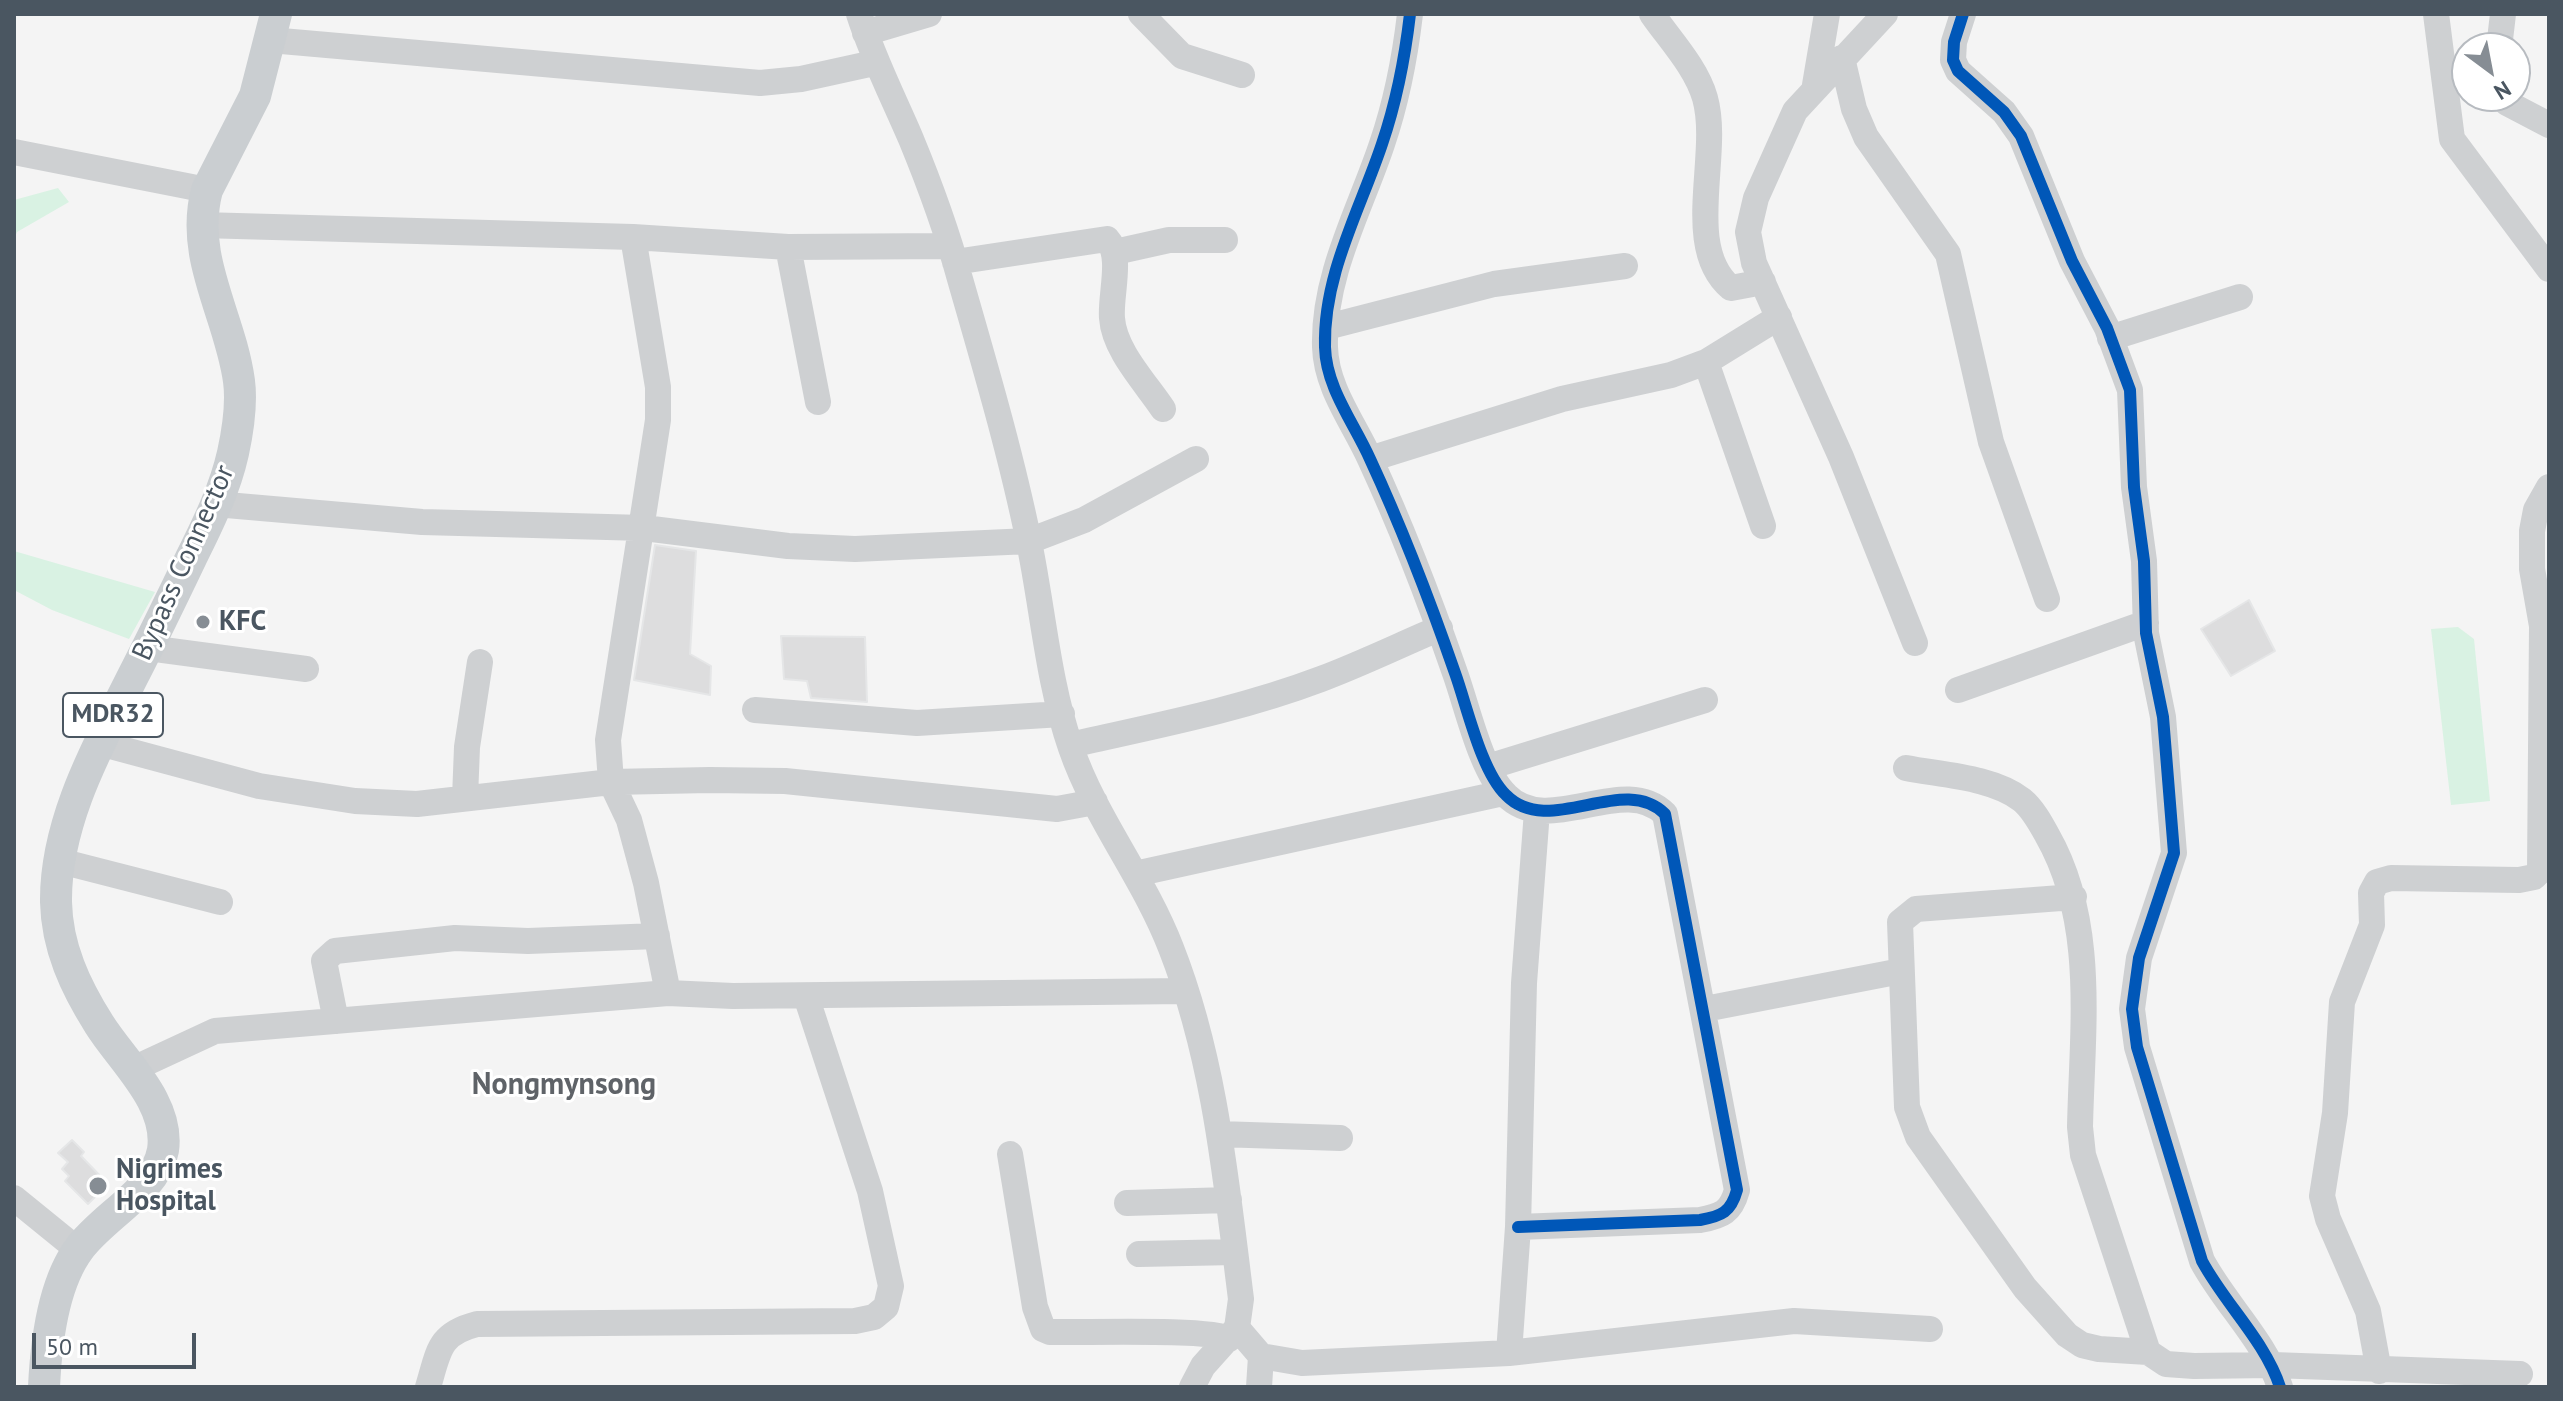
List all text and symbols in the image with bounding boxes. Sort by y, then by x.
north arrow [2451,32,2531,112]
text: N [2489,75,2516,106]
street label: Bypass Connector [126,460,242,666]
place label: KFC [219,605,266,639]
marker: KFC [194,613,212,631]
road number: MDR32 [63,693,163,737]
district label: Nongmynsong [472,1067,656,1103]
place label: Nigrimes Hospital [116,1153,223,1219]
marker: Nigrimes Hospital [87,1175,109,1197]
scale bar [36,1317,200,1367]
text: 50 m [46,1331,98,1362]

